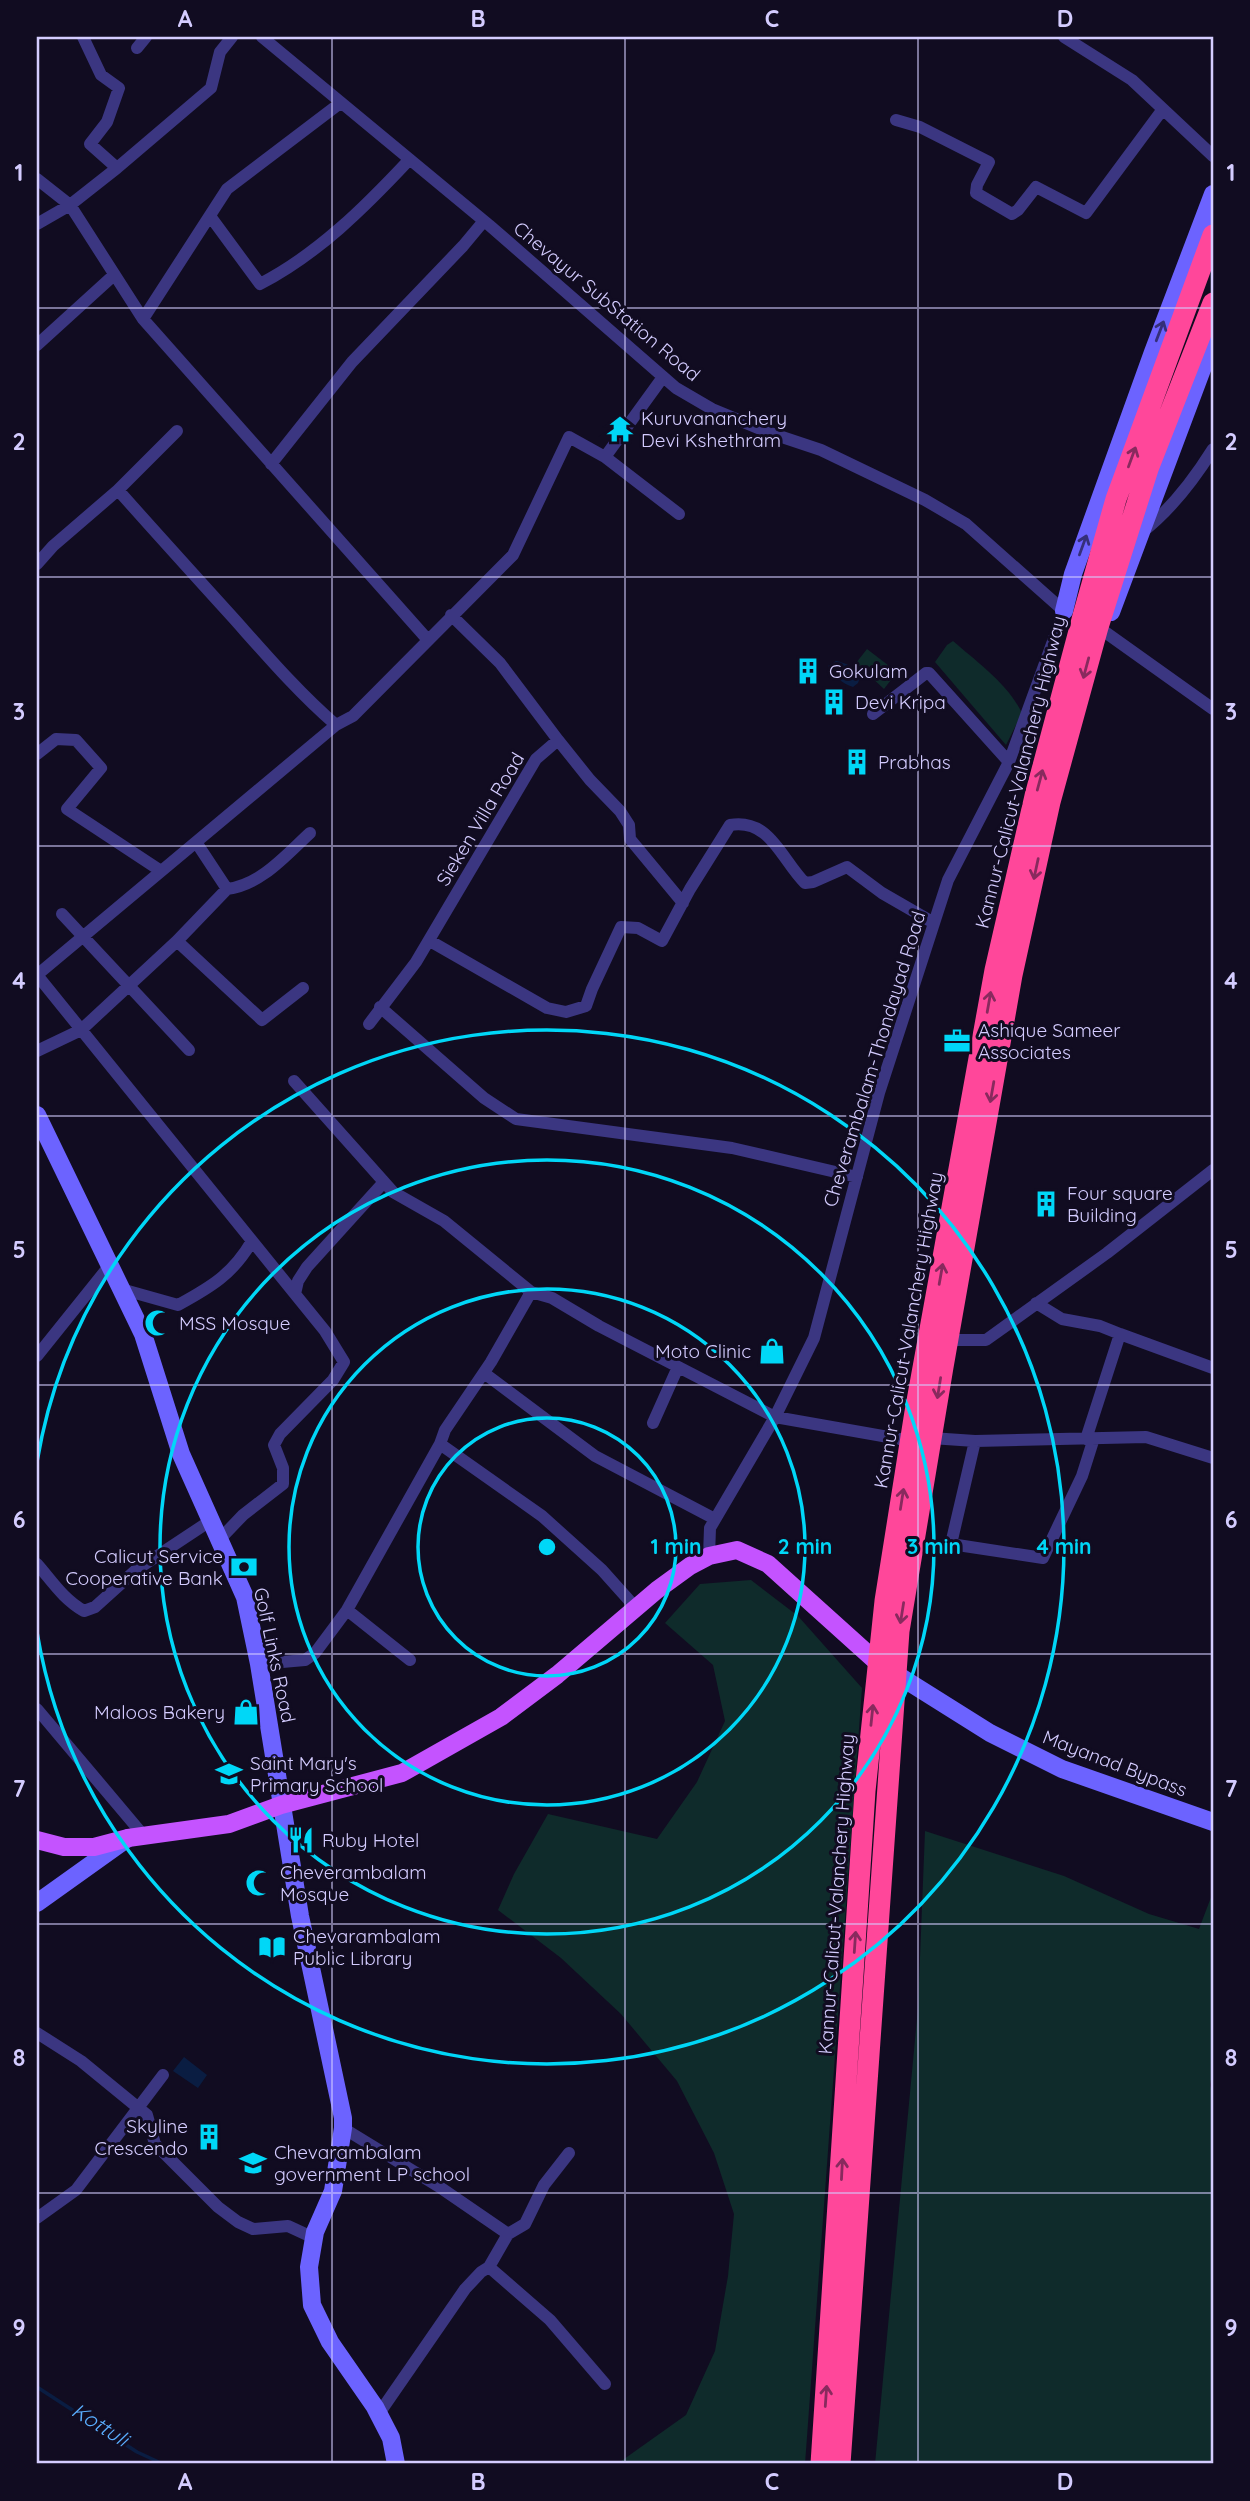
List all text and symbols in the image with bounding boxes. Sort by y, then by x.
text: A [178,4,193,33]
text: B [470,4,486,33]
text: C [765,4,779,33]
text: D [1057,4,1073,33]
text: 1 [15,158,23,187]
text: 1 [1227,158,1235,187]
street label: Chevayur SubStation Road [509,216,705,386]
one-way arrow [1155,321,1168,343]
place label: Kuruvananchery Devi Kshethram [641,406,787,452]
temple icon: Kuruvananchery Devi Kshethram [605,414,635,444]
text: 2 [12,427,26,456]
text: 2 [1224,427,1238,456]
one-way arrow [1127,446,1139,468]
one-way arrow [1078,535,1090,557]
street label: Kannur-Calicut-Valanchery Highway [970,613,1070,931]
building icon: Gokulam [793,656,823,686]
one-way arrow [1079,657,1092,679]
place label: Gokulam [829,659,908,683]
building icon: Devi Kripa [819,687,849,717]
place label: Devi Kripa [855,690,946,714]
text: 3 [13,697,25,726]
text: 3 [1225,697,1237,726]
building icon: Prabhas [842,747,872,777]
street label: Sieken Villa Road [431,748,529,890]
place label: Prabhas [878,750,951,774]
one-way arrow [1034,770,1047,792]
one-way arrow [1029,857,1043,880]
street label: Cheverambalam-Thondayad Road [817,908,931,1210]
text: 4 [12,966,26,995]
text: 4 [1224,966,1238,995]
one-way arrow [983,991,997,1014]
place label: Ashique Sameer Associates [978,1018,1121,1064]
office icon: Ashique Sameer Associates [942,1026,972,1056]
one-way arrow [985,1080,999,1103]
street label: Kannur-Calicut-Valanchery Highway [868,1170,948,1490]
place label: Four square Building [1067,1181,1173,1227]
building icon: Four square Building [1031,1189,1061,1219]
text: 5 [12,1235,26,1264]
text: 5 [1224,1235,1238,1264]
one-way arrow [934,1263,948,1286]
mosque icon: MSS Mosque [143,1308,173,1338]
place label: MSS Mosque [179,1311,290,1335]
shop icon: Moto Clinic [757,1336,787,1366]
place label: Moto Clinic [655,1339,751,1363]
one-way arrow [932,1376,945,1399]
one-way arrow [895,1488,908,1510]
text: 6 [13,1505,25,1534]
text: 6 [1225,1505,1237,1534]
text: 1 min [651,1533,701,1559]
text: 2 min [778,1533,832,1559]
text: 3 min [907,1533,961,1559]
text: 4 min [1036,1533,1092,1559]
centre of rings [535,1535,559,1559]
place label: Calicut Service Cooperative Bank [65,1544,223,1590]
bank icon: Calicut Service Cooperative Bank [229,1552,259,1582]
street label: Golf Links Road [249,1585,301,1725]
one-way arrow [895,1601,908,1623]
shop icon: Maloos Bakery [231,1697,261,1727]
place label: Maloos Bakery [94,1700,225,1724]
one-way arrow [865,1704,878,1727]
street label: Mayanad Bypass [1039,1724,1191,1802]
street label: Kannur-Calicut-Valanchery Highway [813,1733,859,2055]
place label: Saint Mary's Primary School [250,1751,383,1797]
school or university icon: Saint Mary's Primary School [214,1759,244,1789]
text: 7 [13,1774,26,1803]
text: 7 [1225,1774,1238,1803]
restaurant icon: Ruby Hotel [286,1825,316,1855]
place label: Ruby Hotel [322,1828,419,1852]
place label: Cheverambalam Mosque [280,1860,427,1906]
mosque icon: Cheverambalam Mosque [244,1868,274,1898]
place label: Chevarambalam Public Library [293,1924,441,1970]
one-way arrow [849,1931,862,1954]
library icon: Chevarambalam Public Library [257,1932,287,1962]
text: 8 [13,2043,25,2072]
text: 8 [1225,2043,1237,2072]
place label: Skyline Crescendo [95,2114,188,2160]
building icon: Skyline Crescendo [194,2122,224,2152]
place label: Chevarambalam government LP school [274,2140,470,2186]
school or university icon: Chevarambalam government LP school [238,2148,268,2178]
one-way arrow [835,2158,848,2181]
text: 9 [12,2313,26,2342]
text: 9 [1224,2313,1238,2342]
one-way arrow [820,2385,833,2408]
water label: Kottuli [67,2397,136,2453]
text: A [178,2467,193,2496]
text: B [470,2467,486,2496]
text: C [765,2467,779,2496]
text: D [1057,2467,1073,2496]

